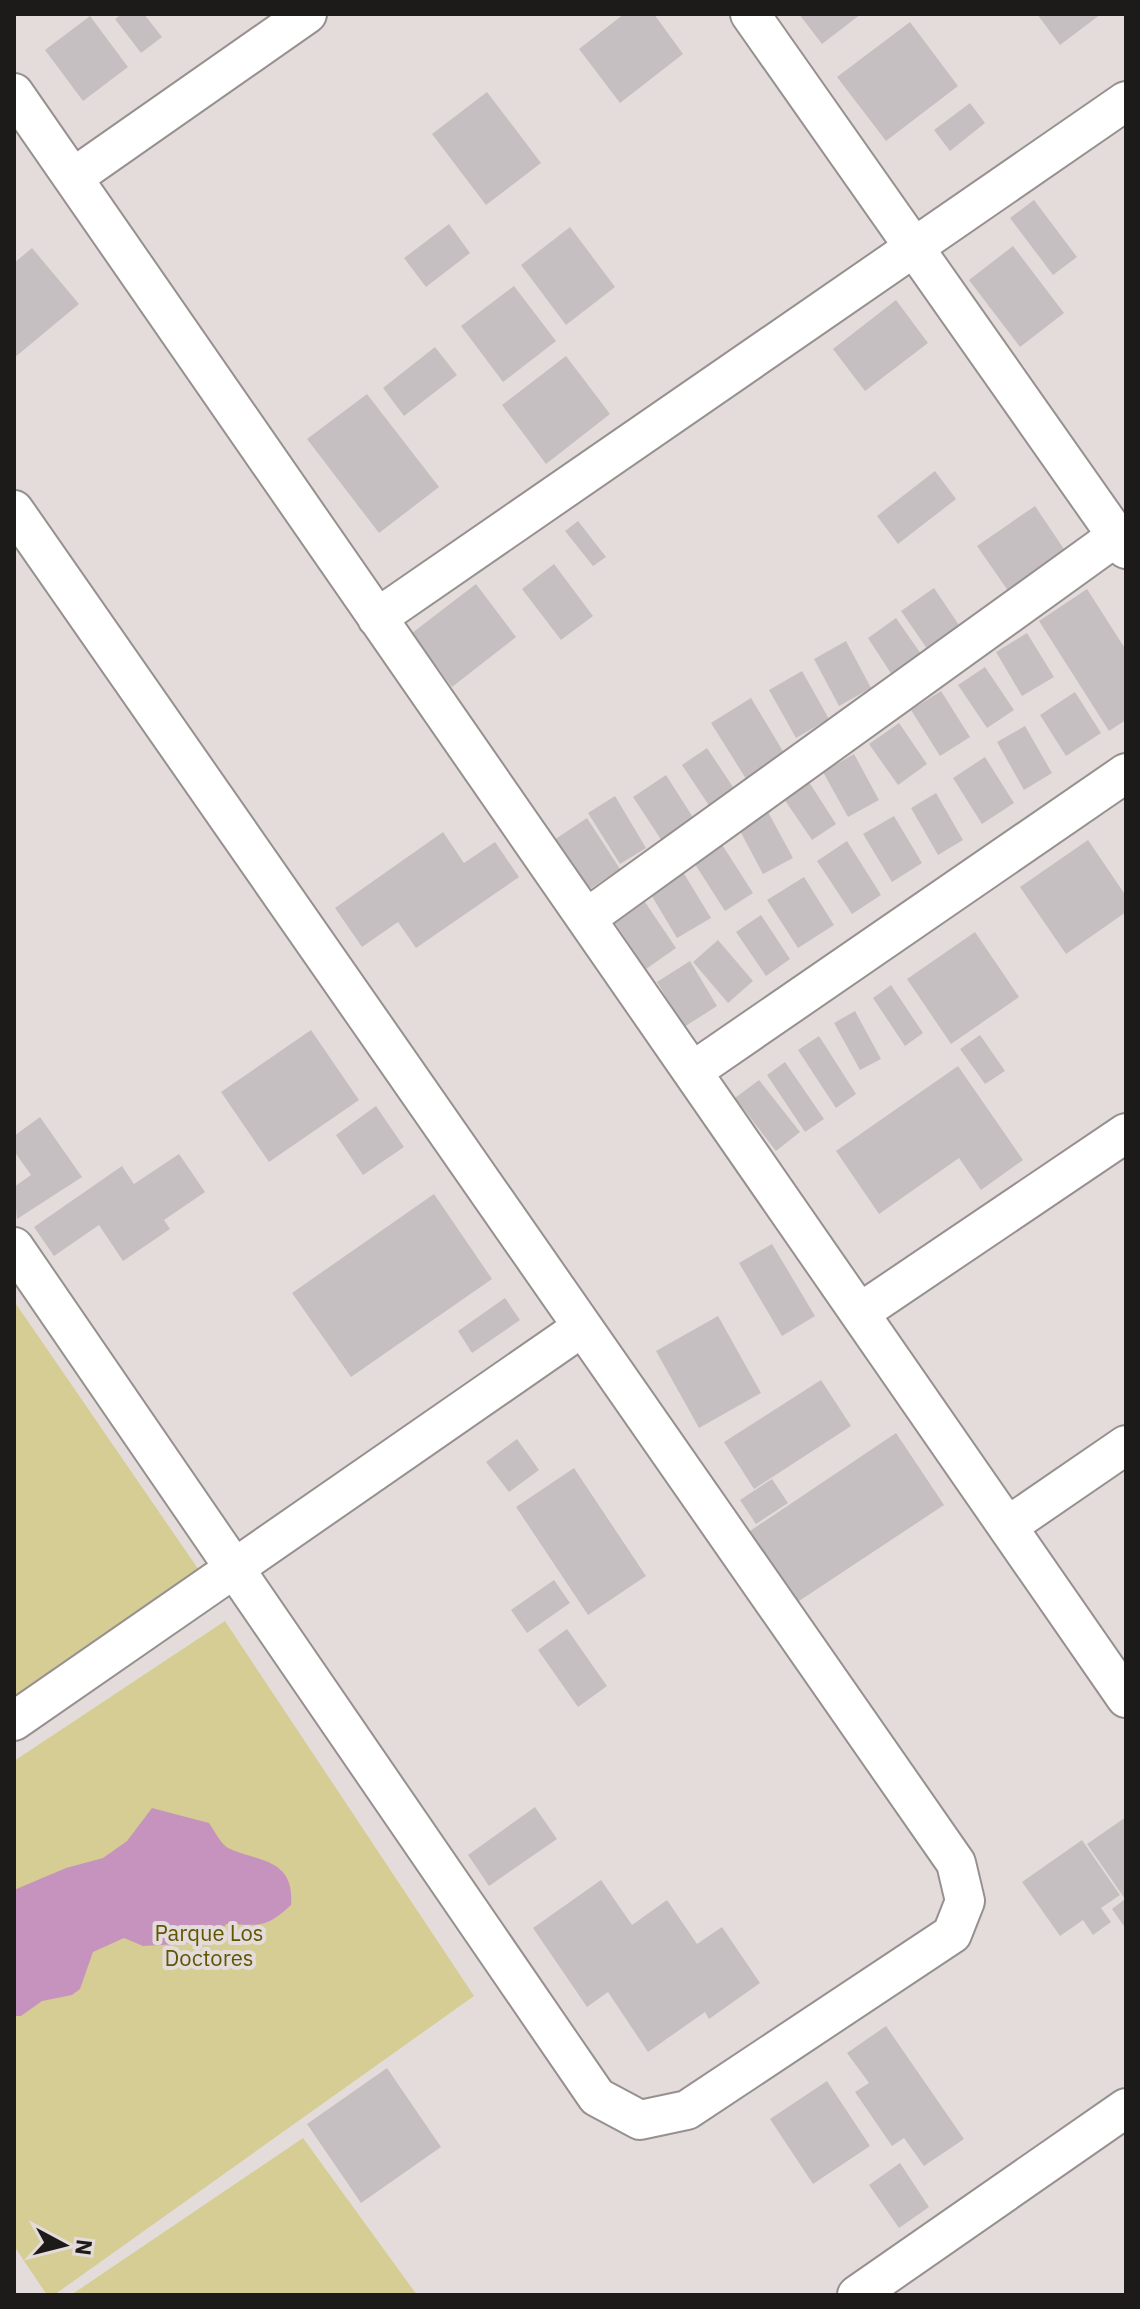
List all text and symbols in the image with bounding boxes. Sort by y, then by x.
park label: Parque Los Doctores [154,1918,264,1972]
north arrow [24,2205,104,2285]
text: N [69,2238,100,2257]

